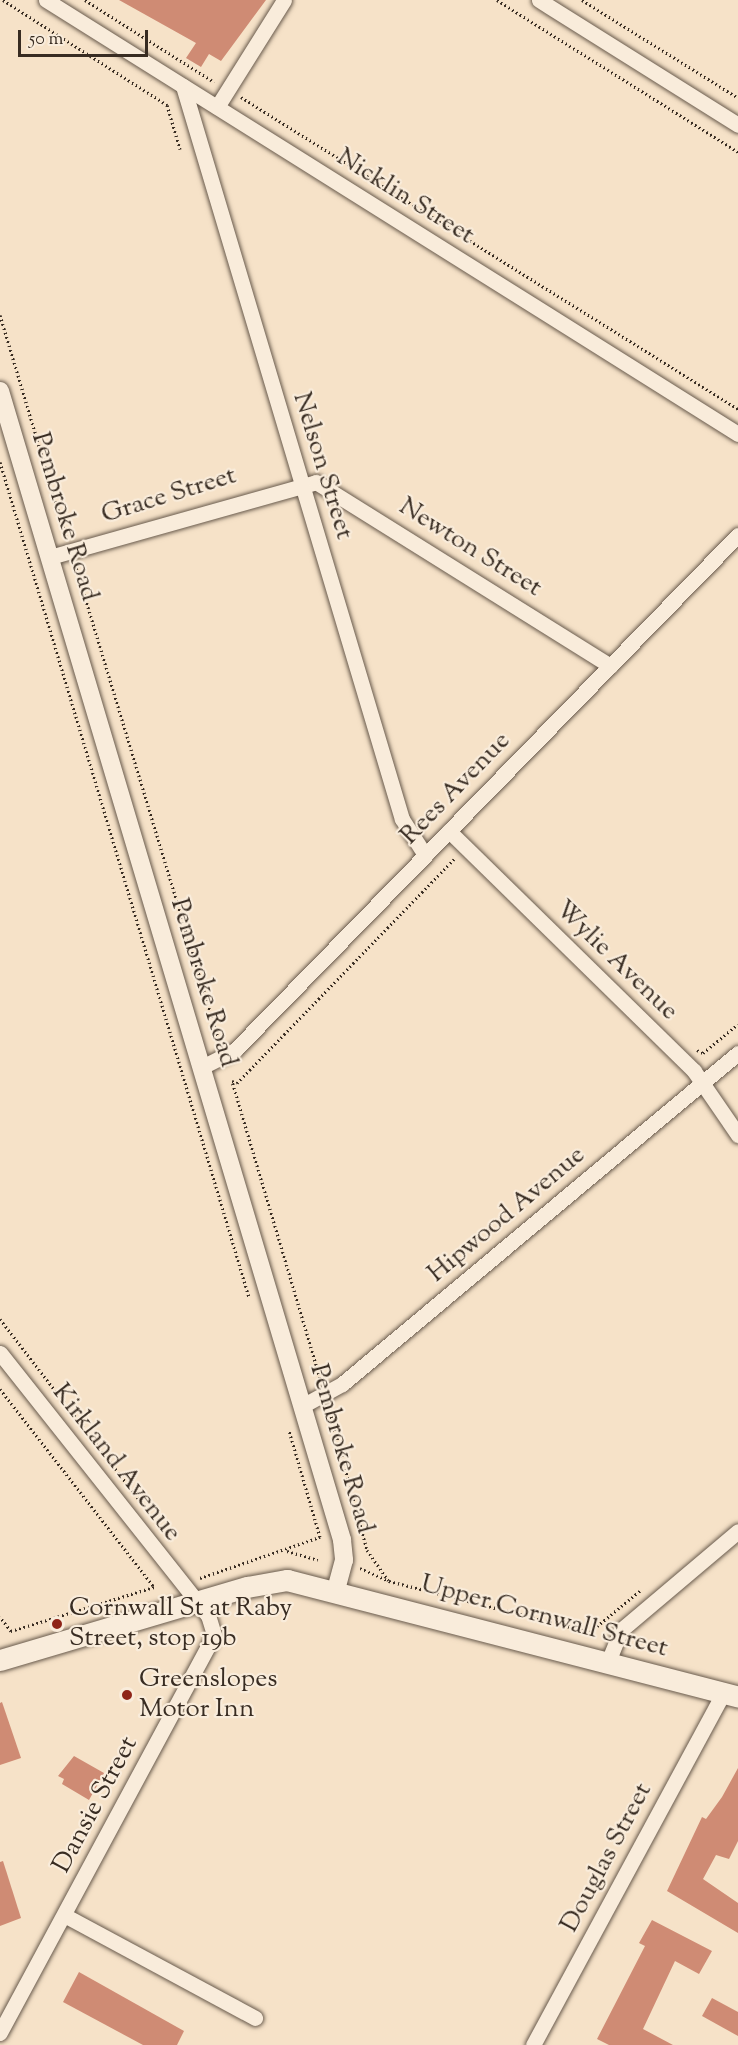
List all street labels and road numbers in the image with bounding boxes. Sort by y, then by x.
street label: Nicklin Street [330,142,480,252]
street label: Nelson Street [285,389,359,543]
street label: Pembroke Road [24,429,104,605]
street label: Grace Street [98,461,240,531]
street label: Newton Street [393,492,547,604]
street label: Rees Avenue [394,726,518,852]
street label: Wylie Avenue [548,894,684,1028]
street label: Pembroke Road [163,895,243,1071]
street label: Hipwood Avenue [422,1140,592,1290]
street label: Pembroke Road [302,1361,380,1537]
street label: Kirkland Avenue [45,1378,187,1548]
street label: Upper Cornwall Street [417,1569,671,1665]
street label: Dansie Street [47,1731,145,1879]
street label: Douglas Street [555,1778,659,1938]

